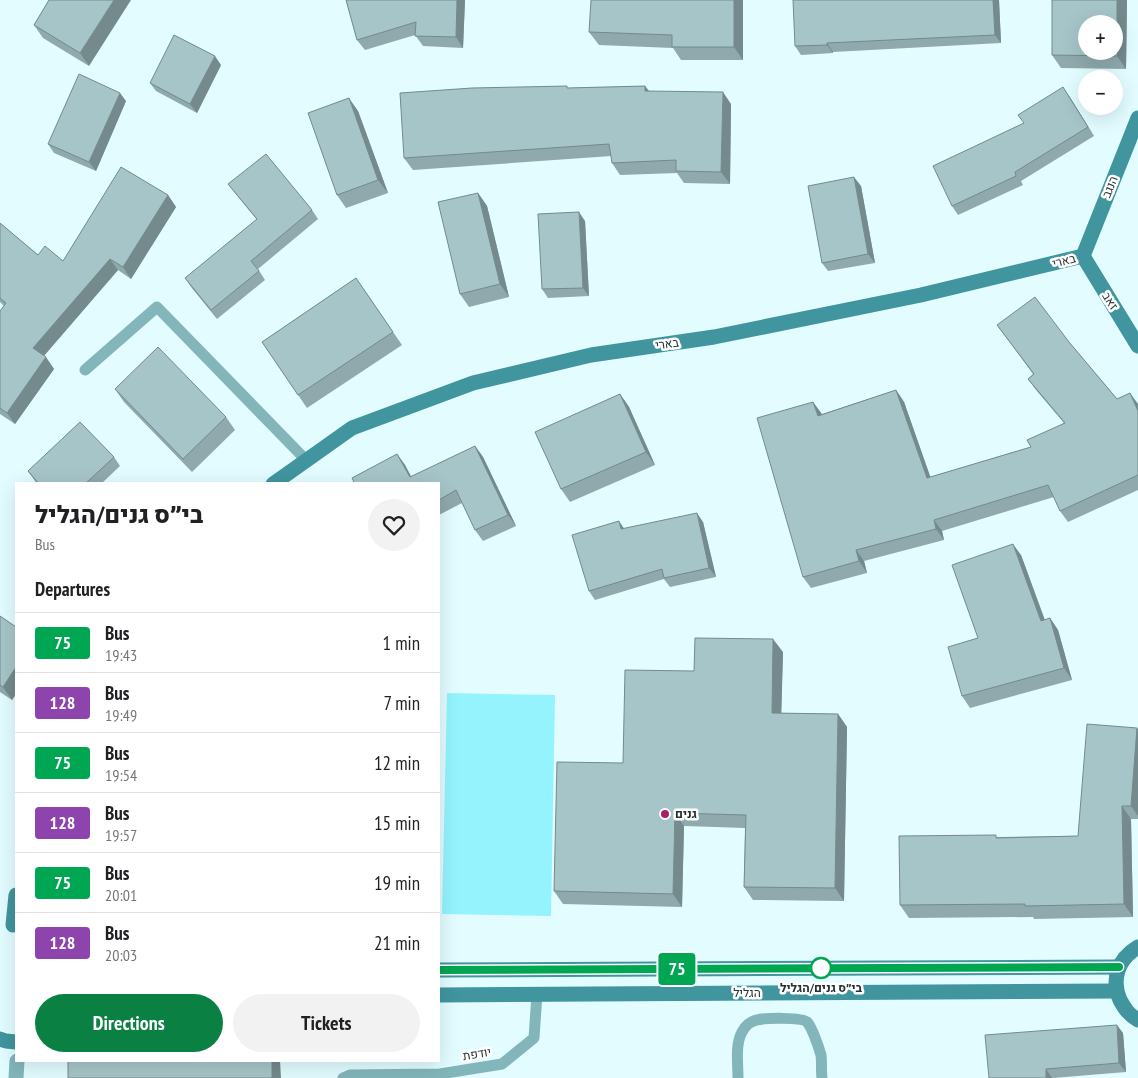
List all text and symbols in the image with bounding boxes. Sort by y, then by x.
map controls [1078,15,1123,115]
button: + [1078,15,1123,60]
button: − [1078,70,1123,115]
street label: הנגב [1098,174,1121,200]
street label: בארי [1051,250,1078,271]
street label: זאב [1099,289,1122,312]
street label: בארי [654,334,680,353]
text: בי״ס גנים/הגליל [35,499,203,530]
button: heart [368,499,420,551]
text: Bus [35,534,55,554]
text: Departures [35,577,110,601]
text: Bus [105,621,129,645]
text: 75 [54,631,71,654]
text: 1 min [383,631,420,655]
text: 19:43 [105,645,137,665]
text: Bus [105,681,129,705]
text: 128 [50,691,75,714]
text: 7 min [383,691,420,715]
text: 19:49 [105,705,137,725]
text: Bus [105,741,129,765]
text: 75 [54,751,71,774]
text: 12 min [374,751,420,775]
text: 19:54 [105,765,137,785]
text: Bus [105,801,129,825]
place label: גנים [675,806,697,821]
marker: גנים [659,808,671,820]
text: 128 [50,811,75,834]
text: 15 min [374,811,420,835]
text: 19:57 [105,825,137,845]
text: Bus [105,861,129,885]
text: 75 [54,871,71,894]
text: 19 min [374,871,420,895]
text: 20:01 [105,885,137,905]
text: Bus [105,921,129,945]
text: 128 [50,931,75,954]
text: 21 min [374,931,420,955]
text: 20:03 [105,945,137,965]
line badge: 75 [654,953,700,985]
text: 75 [668,957,686,980]
marker: בי״ס גנים/הגליל [810,957,832,979]
place label: בי״ס גנים/הגליל [780,980,863,995]
street label: הגליל [733,985,761,1000]
button: Directions [35,994,223,1052]
button: Tickets [233,994,420,1052]
street label: יודפת [462,1044,492,1063]

